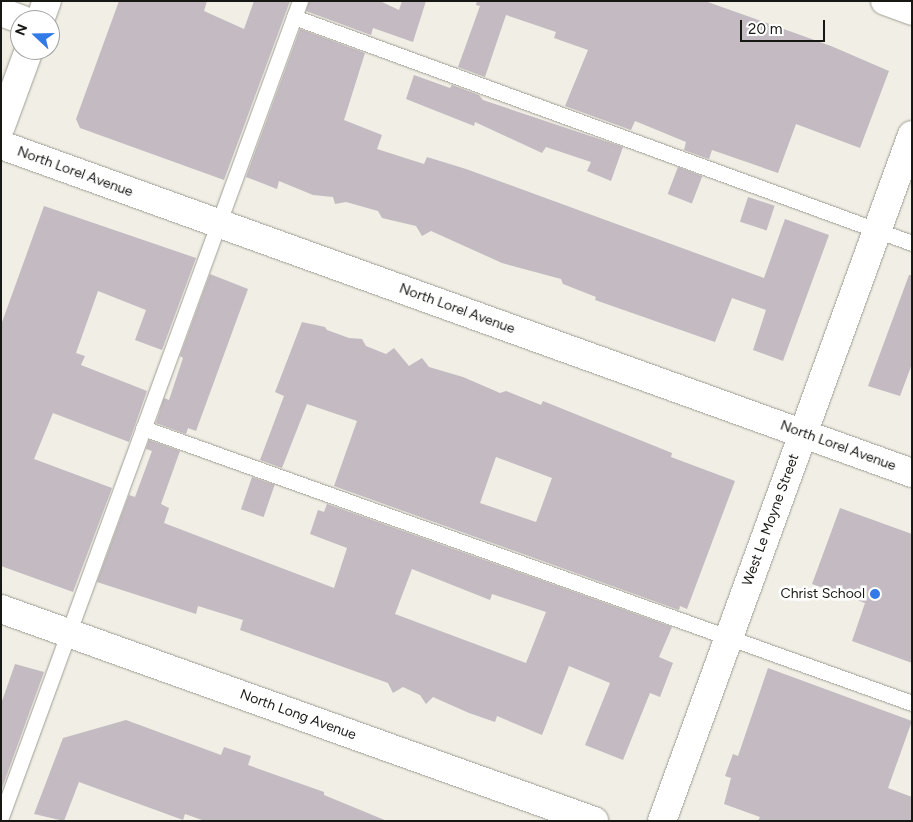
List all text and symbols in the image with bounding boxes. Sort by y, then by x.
north arrow [10,10,60,60]
scale bar [743,10,828,42]
text: 20 m [748,20,782,38]
text: N [12,22,31,38]
street label: North Lorel Avenue [15,143,135,201]
street label: North Lorel Avenue [397,280,517,338]
street label: North Lorel Avenue [778,417,898,475]
street label: West Le Moyne Street [739,452,803,588]
place label: Christ School [781,586,865,602]
marker: Christ School [869,588,881,600]
street label: North Long Avenue [238,686,358,744]

